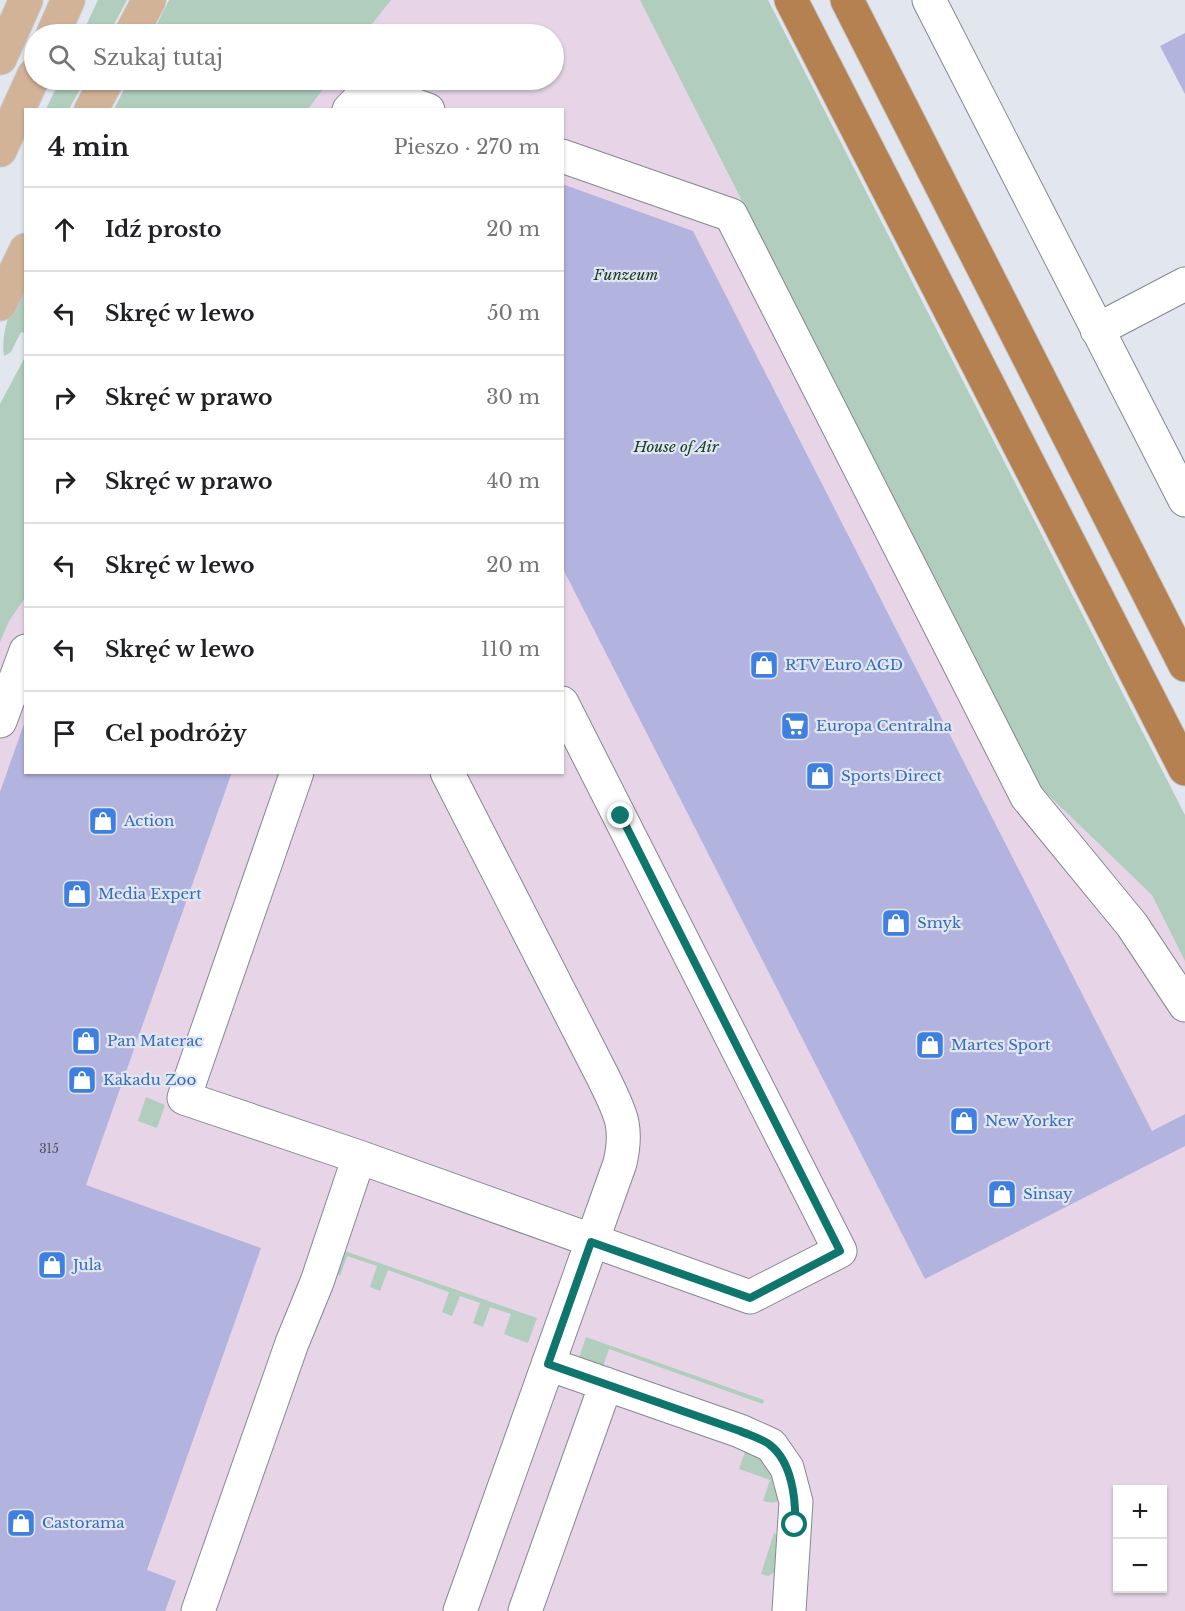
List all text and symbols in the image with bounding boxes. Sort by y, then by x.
search box [24,24,564,90]
icon: search [45,41,78,74]
text: Szukaj tutaj [93,44,223,71]
text: 4 min [48,131,129,163]
text: Pieszo · 270 m [394,135,540,159]
icon: ahead [48,213,81,246]
text: Idź prosto [105,216,221,243]
text: 20 m [486,217,540,241]
park label: Funzeum [593,265,658,284]
icon: left [48,297,81,330]
text: Skręć w lewo [105,300,254,327]
text: 50 m [487,301,540,325]
icon: right [48,381,81,414]
text: Skręć w prawo [105,384,272,411]
text: 30 m [486,385,540,409]
park label: House of Air [632,437,720,456]
icon: right [48,465,81,498]
text: Skręć w prawo [105,468,272,495]
text: 40 m [487,469,540,493]
icon: left [48,549,81,582]
text: Skręć w lewo [105,552,254,579]
text: 20 m [486,553,540,577]
icon: left [48,633,81,666]
text: Skręć w lewo [105,636,254,663]
text: 110 m [481,637,540,661]
shop icon: RTV Euro AGD [748,649,780,681]
place label: RTV Euro AGD [785,655,903,674]
supermarket icon: Europa Centralna [779,710,811,742]
place label: Europa Centralna [816,716,953,735]
icon: arrive [48,717,81,750]
text: Cel podróży [105,720,247,747]
shop icon: Sports Direct [804,760,836,792]
place label: Sports Direct [841,766,943,785]
route end [607,802,633,828]
shop icon: Action [87,805,119,837]
place label: Action [123,811,174,830]
shop icon: Media Expert [61,878,93,910]
place label: Media Expert [98,884,202,903]
shop icon: Smyk [880,907,912,939]
place label: Smyk [917,913,962,932]
shop icon: Pan Materac [70,1025,102,1057]
shop icon: Martes Sport [914,1029,946,1061]
place label: Pan Materac [107,1031,203,1050]
place label: Martes Sport [951,1035,1051,1054]
shop icon: Kakadu Zoo [66,1064,98,1096]
place label: Kakadu Zoo [103,1070,196,1089]
shop icon: New Yorker [948,1105,980,1137]
place label: New Yorker [985,1111,1074,1130]
house number: 315 [39,1141,59,1156]
shop icon: Sinsay [986,1178,1018,1210]
place label: Sinsay [1023,1184,1073,1203]
shop icon: Jula [36,1249,68,1281]
place label: Jula [71,1255,103,1274]
map controls [1113,1485,1167,1593]
button: + [1113,1485,1167,1539]
shop icon: Castorama [5,1507,37,1539]
route start [781,1511,807,1537]
place label: Castorama [42,1513,125,1532]
button: − [1113,1539,1167,1593]

